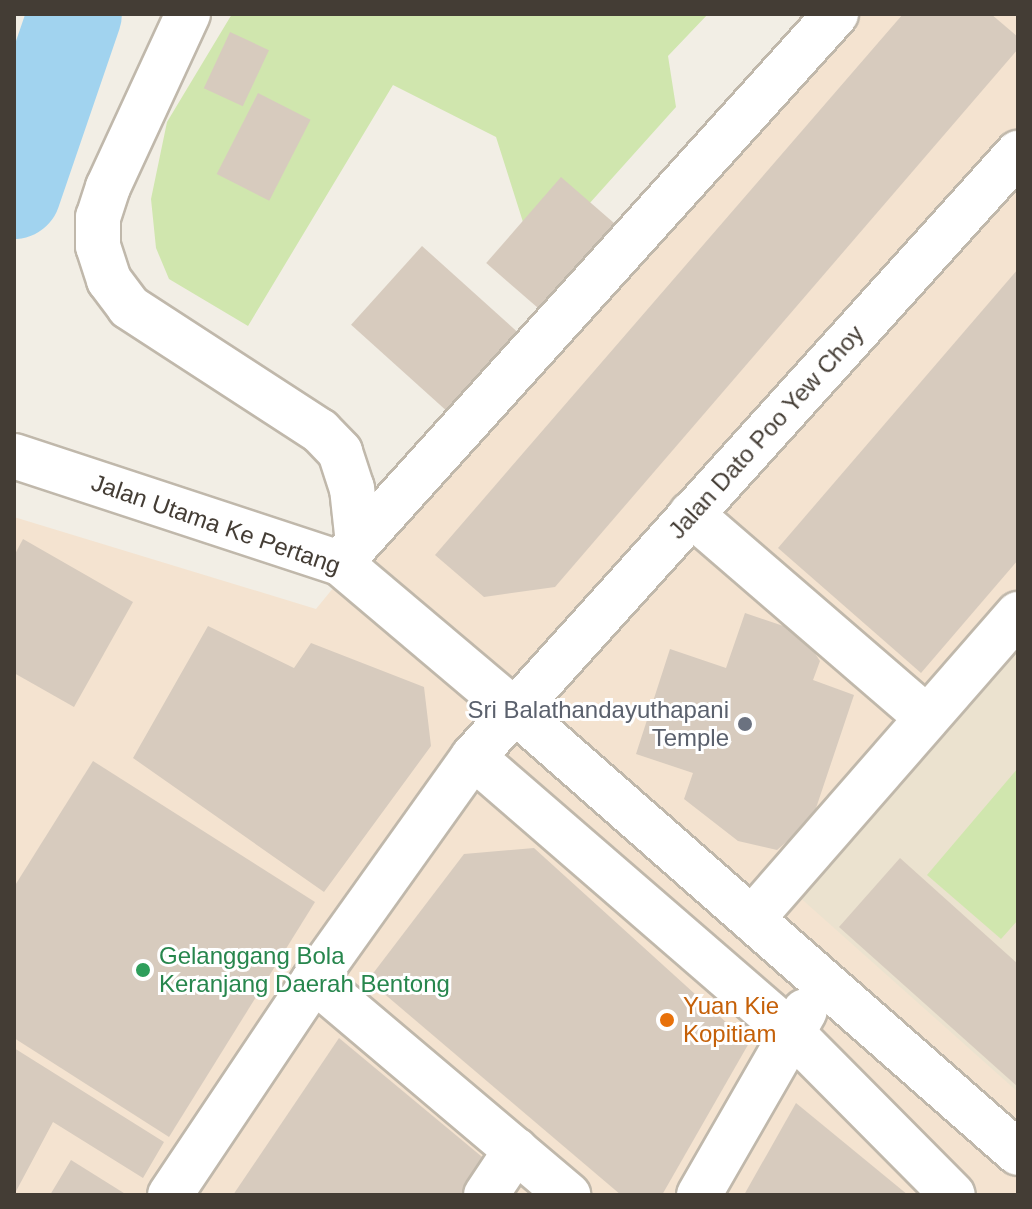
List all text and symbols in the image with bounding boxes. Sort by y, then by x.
street label: Jalan Dato Poo Yew Choy [662,319,870,545]
street label: Jalan Utama Ke Pertang [88,468,344,580]
place label: Sri Balathandayuthapani Temple [467,696,729,752]
marker: Sri Balathandayuthapani Temple [736,715,754,733]
place label: Gelanggang Bola Keranjang Daerah Bentong [159,942,450,998]
marker: Gelanggang Bola Keranjang Daerah Bentong [134,961,152,979]
place label: Yuan Kie Kopitiam [683,992,779,1048]
marker: Yuan Kie Kopitiam [658,1011,676,1029]

